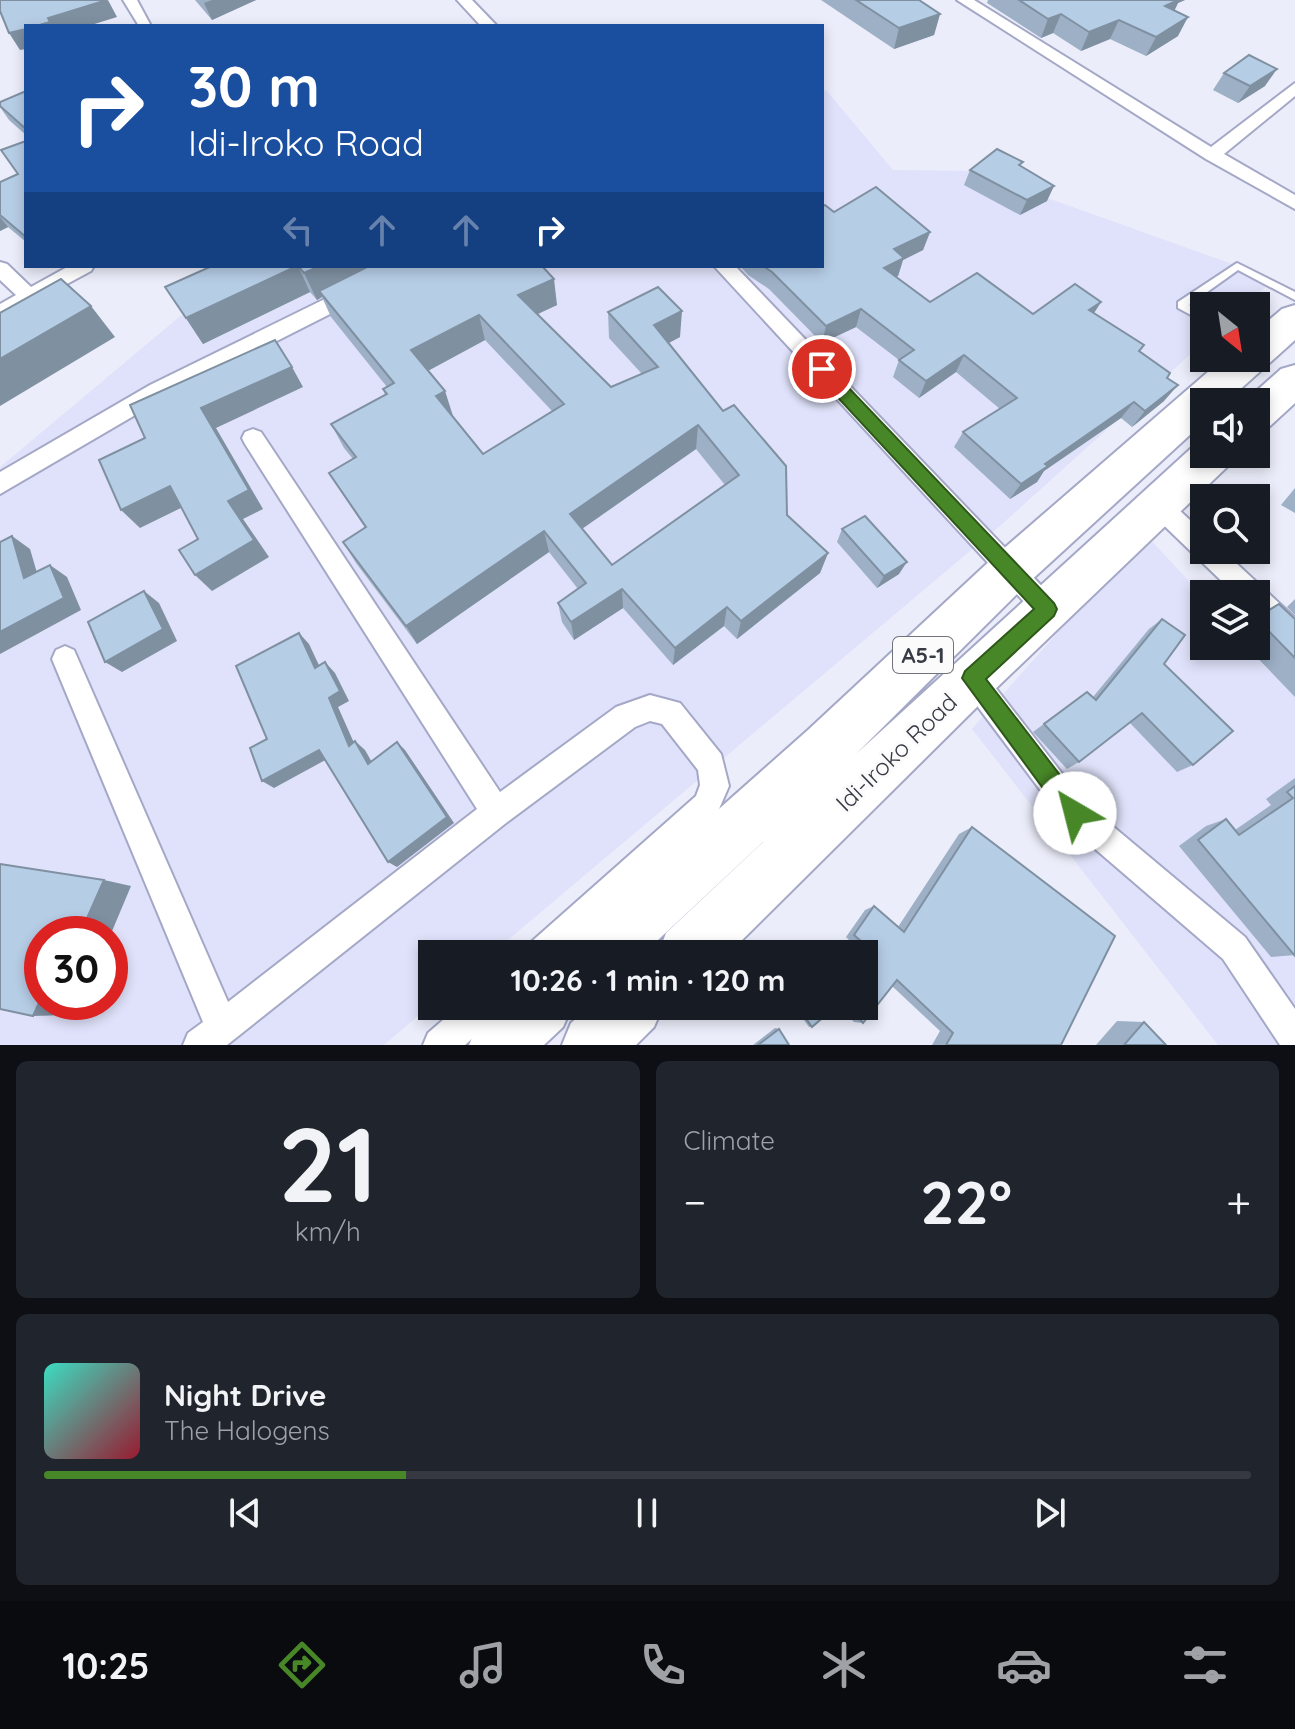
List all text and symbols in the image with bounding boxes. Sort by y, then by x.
text: 30 m [188,51,320,121]
icon: right [56,56,160,160]
text: Idi-Iroko Road [188,120,424,165]
icon: left [276,208,320,252]
icon: ahead [360,208,404,252]
icon: ahead [444,208,488,252]
icon: right [528,208,572,252]
north arrow [1190,292,1270,372]
map controls [1190,292,1270,660]
pin [788,335,856,403]
icon: arrive [800,347,844,391]
button: sound [1190,388,1270,468]
button: search [1190,484,1270,564]
button: layers [1190,580,1270,660]
road number: A5-1 [893,637,953,673]
street label: Idi-Iroko Road [829,687,963,817]
position arrow [1033,771,1117,855]
speed limit sign: 30 [24,916,128,1020]
text: 10:26 · 1 min · 120 m [511,961,785,999]
text: 21 [278,1098,378,1228]
text: Climate [684,1124,775,1157]
text: 22° [920,1164,1012,1239]
text: − [684,1174,706,1229]
text: + [1226,1174,1251,1229]
text: km/h [295,1215,361,1248]
text: Night Drive [164,1376,326,1414]
text: The Halogens [164,1414,330,1447]
icon: previous [223,1491,267,1535]
icon: pause [625,1491,669,1535]
icon: next [1028,1491,1072,1535]
icon: directions [274,1637,330,1693]
icon: music [455,1637,511,1693]
icon: phone [635,1637,691,1693]
icon: climate [816,1637,872,1693]
icon: car [996,1637,1052,1693]
icon: filters [1177,1637,1233,1693]
text: 10:25 [62,1643,149,1688]

